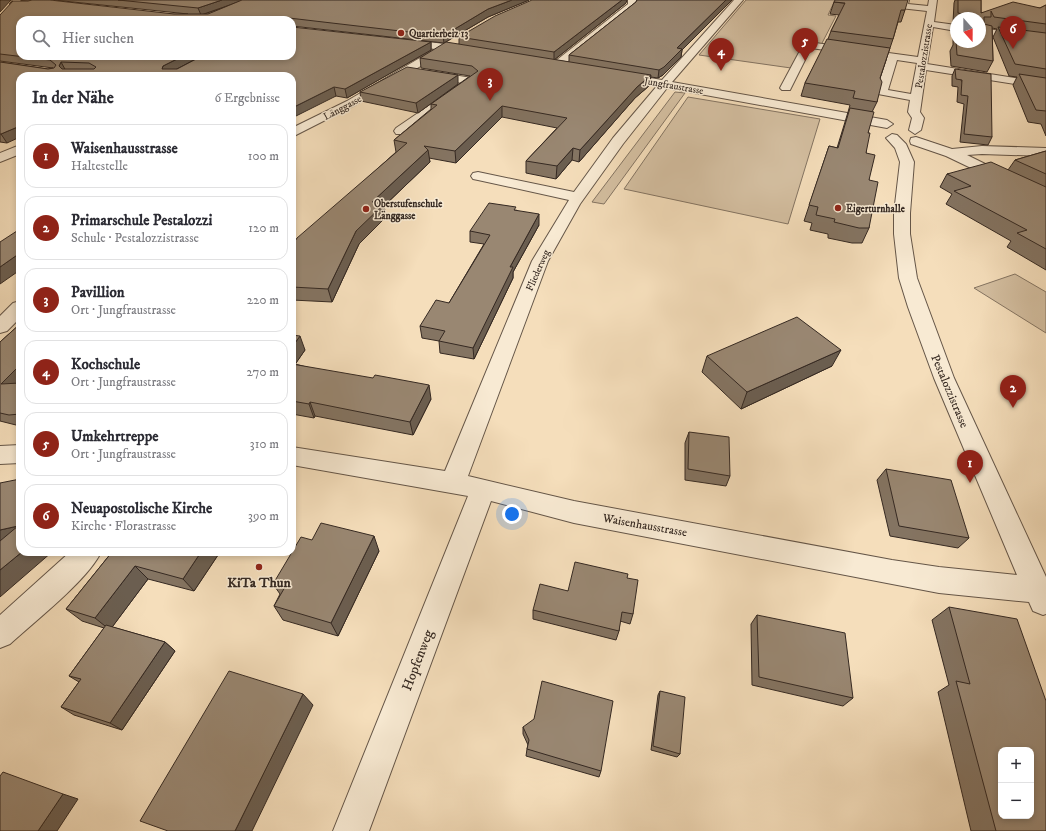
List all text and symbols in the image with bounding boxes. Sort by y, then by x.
north arrow [950,12,986,48]
search box [16,16,296,60]
pin: 6 [1000,16,1026,49]
street label: Pestalozzistrasse [913,23,935,89]
icon: search [30,27,52,49]
marker: Quartierbeiz 13 [396,28,406,38]
place label: Quartierbeiz 13 [409,28,468,40]
pin: 5 [792,28,818,61]
text: Hier suchen [62,29,134,48]
pin: 4 [708,38,734,71]
pin: 3 [477,68,503,101]
street label: Jungfraustrasse [642,75,704,97]
text: In der Nähe [32,87,114,109]
text: 6 Ergebnisse [214,90,280,106]
street label: Länggasse [321,93,364,123]
text: Waisenhausstrasse [71,139,178,158]
text: 1 [44,148,48,164]
text: 100 m [248,148,279,164]
text: Haltestelle [71,158,128,174]
place label: Oberstufenschule Länggasse [374,198,443,223]
marker: Eigerturnhalle [833,203,843,213]
place label: Eigerturnhalle [846,203,906,216]
marker: Oberstufenschule Länggasse [361,204,371,214]
text: Primarschule Pestalozzi [71,211,212,230]
text: 2 [43,220,49,236]
text: 120 m [248,220,279,236]
text: Schule · Pestalozzistrasse [71,230,199,246]
street label: Fliederweg [523,248,552,293]
text: Pavillion [71,283,125,302]
text: 3 [44,292,48,308]
text: 220 m [247,292,279,308]
text: Ort · Jungfraustrasse [71,302,176,318]
street label: Pestalozzistrasse [927,352,972,430]
text: Kochschule [71,355,140,374]
text: 4 [42,364,50,380]
text: 270 m [247,364,279,380]
text: Ort · Jungfraustrasse [71,374,176,390]
pin: 2 [1000,375,1026,408]
text: Umkehrtreppe [71,427,158,446]
text: 5 [43,436,49,452]
text: 310 m [250,436,279,452]
text: Ort · Jungfraustrasse [71,446,176,462]
pin: 1 [957,450,983,483]
text: Neuapostolische Kirche [71,499,212,518]
your location [502,504,522,524]
text: 6 [43,508,49,524]
text: 390 m [248,508,279,524]
street label: Waisenhausstrasse [601,511,688,540]
text: Kirche · Florastrasse [71,518,176,534]
marker: KiTa Thun [254,562,264,572]
place label: KiTa Thun [227,574,292,592]
street label: Hopfenweg [398,627,438,694]
map controls [998,747,1034,819]
button: + [998,747,1034,783]
button: − [998,783,1034,819]

